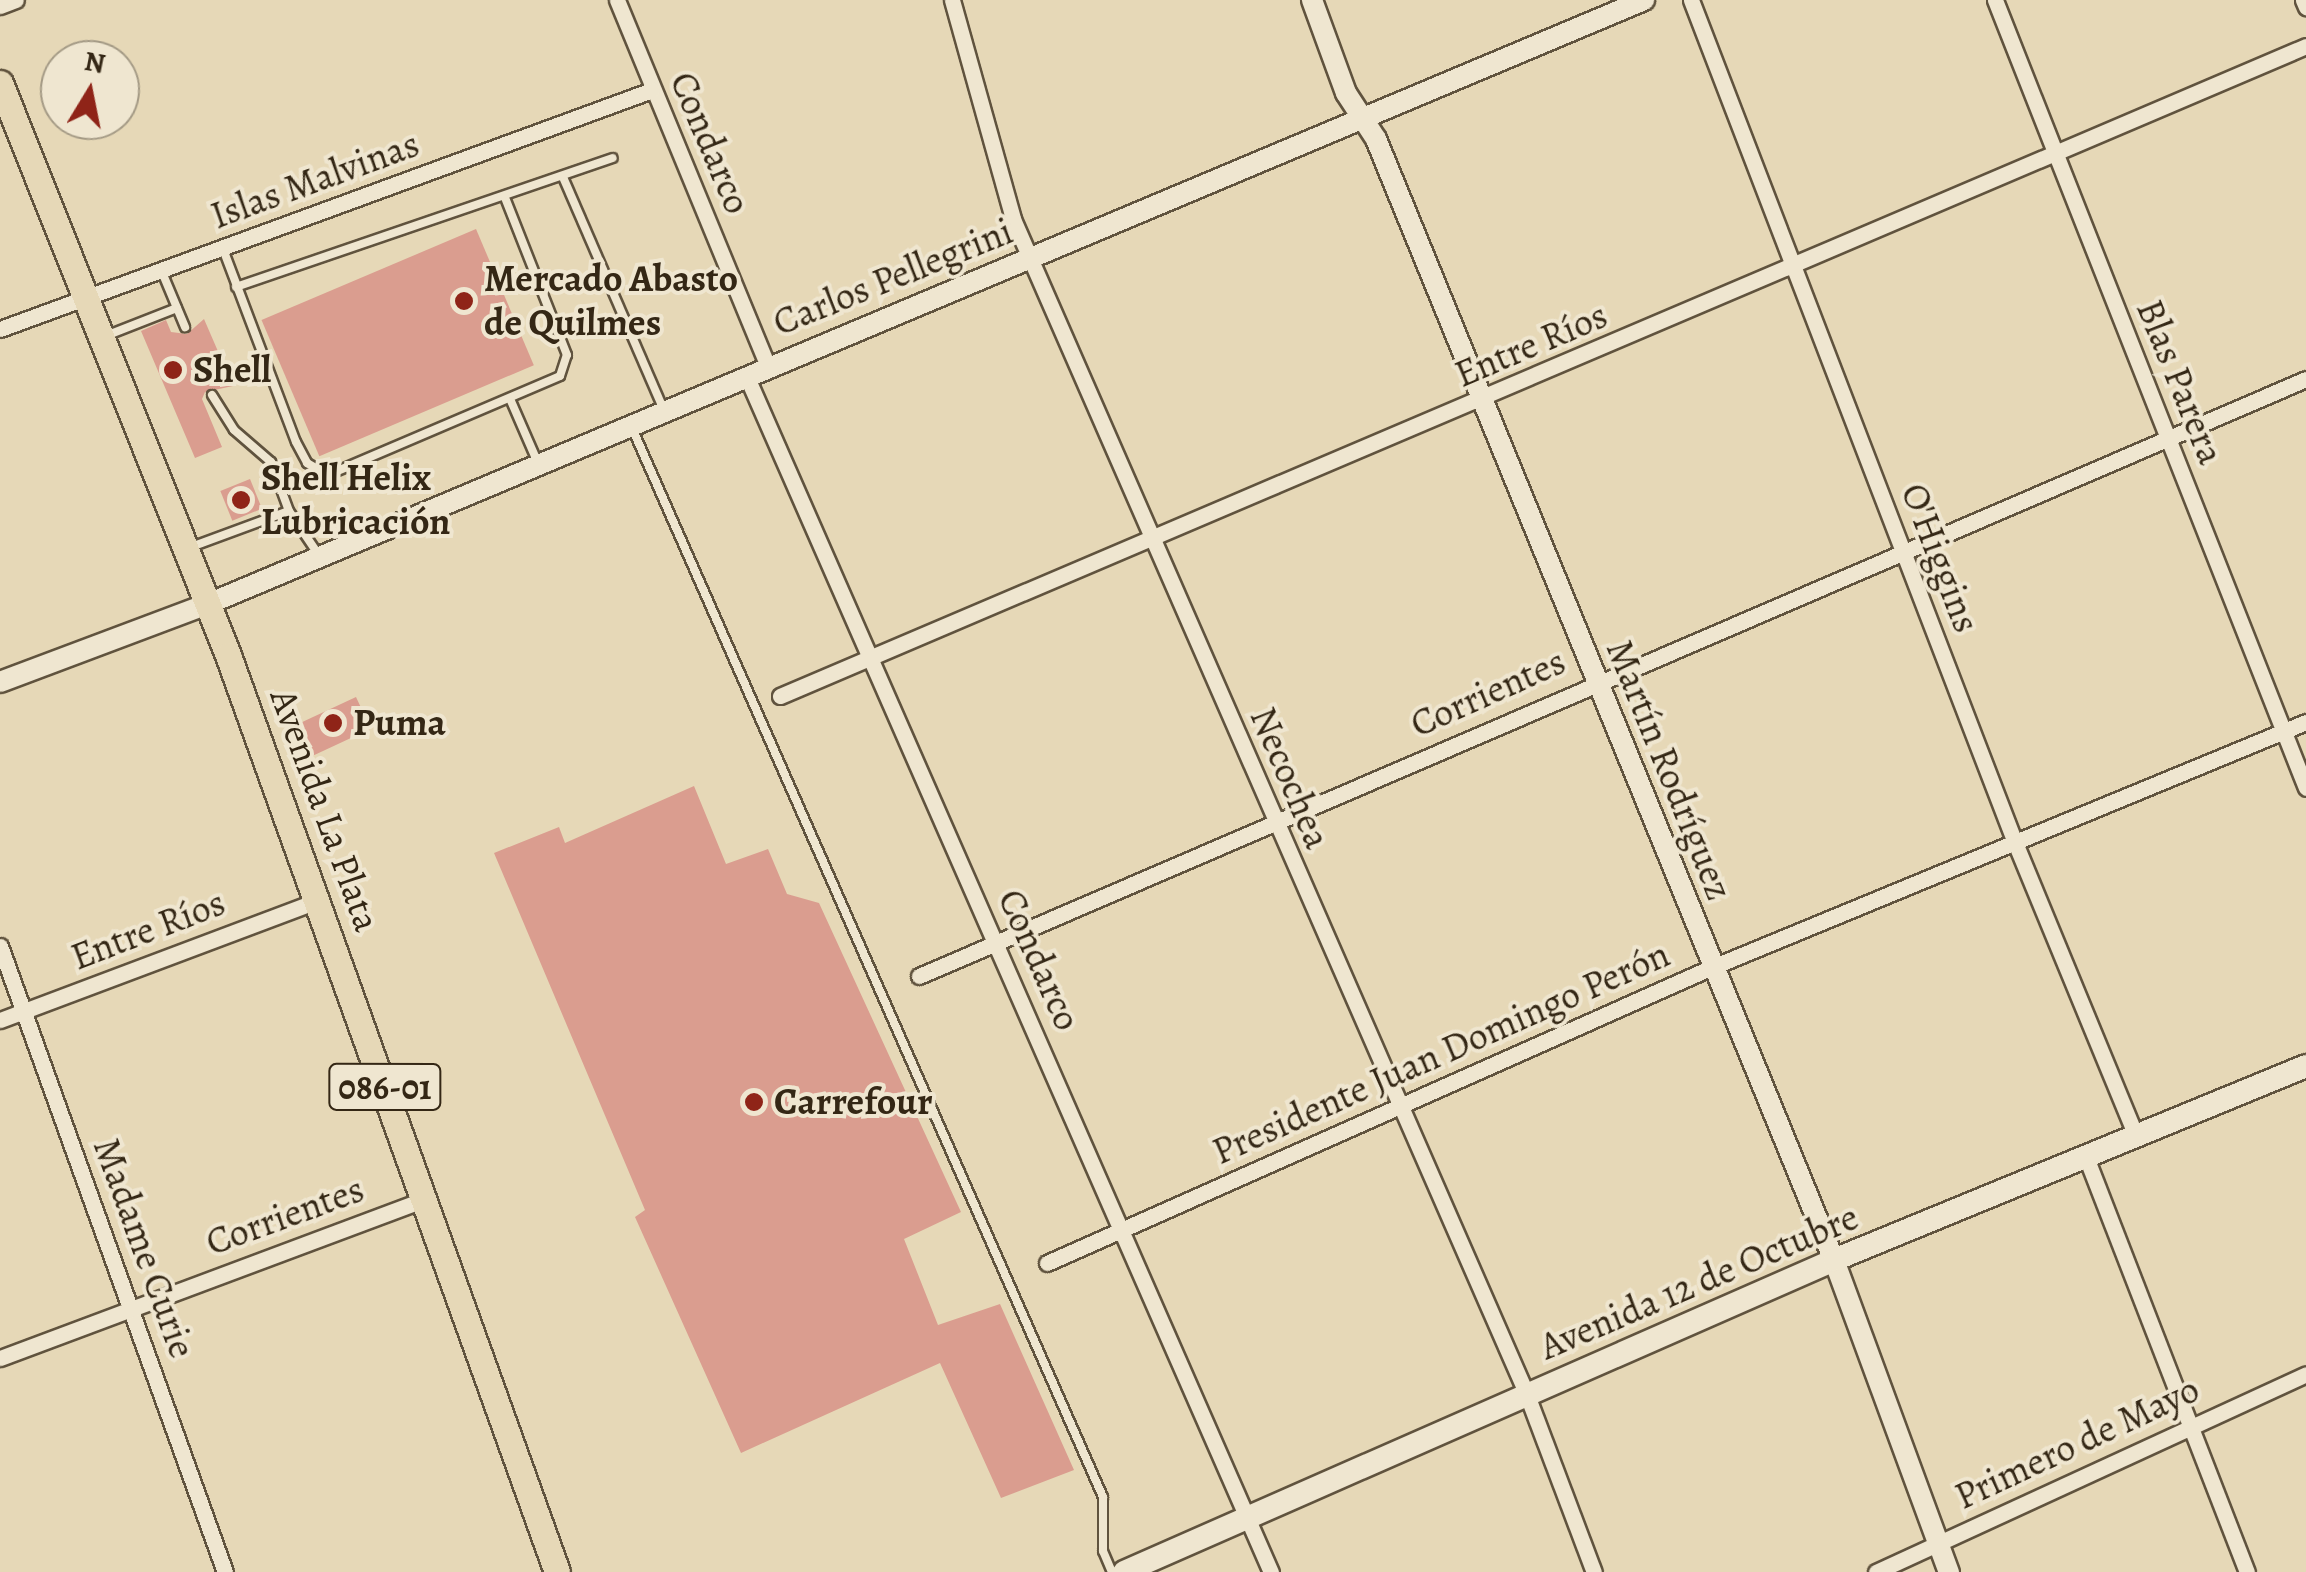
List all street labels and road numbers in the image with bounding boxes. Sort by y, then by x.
street label: Condarco [660,65,760,221]
street label: Islas Malvinas [205,121,425,239]
street label: Carlos Pellegrini [767,208,1019,346]
street label: Entre Ríos [1448,293,1614,397]
street label: Blas Parera [2126,293,2234,471]
street label: O'Higgins [1891,477,1989,639]
street label: Martín Rodríguez [1596,633,1742,907]
street label: Corrientes [1404,639,1572,747]
street label: Avenida La Plata [260,683,390,937]
street label: Necochea [1240,700,1340,856]
street label: Entre Ríos [65,880,231,980]
street label: Condarco [988,882,1090,1038]
street label: Presidente Juan Domingo Perón [1205,931,1677,1175]
road number: 086-01 [328,1057,442,1117]
street label: Madame Curie [83,1132,205,1364]
street label: Corrientes [200,1166,370,1266]
street label: Avenida 12 de Octubre [1533,1194,1865,1370]
street label: Primero de Mayo [1948,1367,2206,1519]

